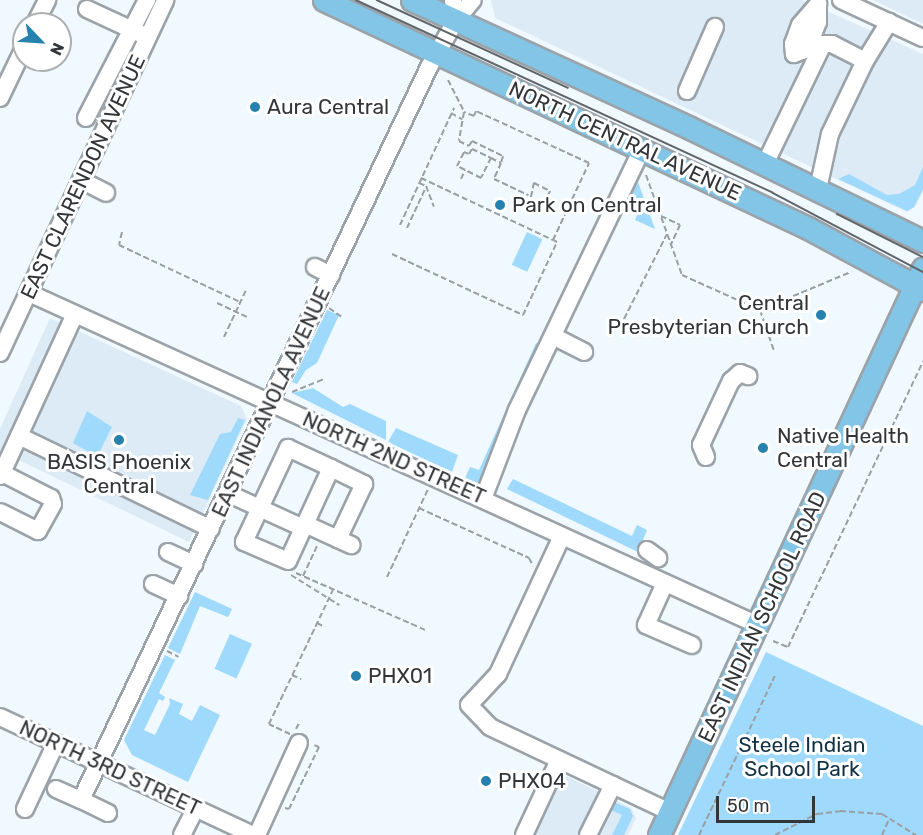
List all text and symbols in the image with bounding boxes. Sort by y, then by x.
north arrow [12,12,72,72]
street label: EAST CLARENDON AVENUE [15,50,151,304]
street label: NORTH CENTRAL AVENUE [504,76,746,206]
place label: Aura Central [267,94,389,120]
marker: Aura Central [248,100,262,114]
place label: Park on Central [512,192,662,218]
marker: Park on Central [493,198,507,212]
street label: EAST INDIANOLA AVENUE [206,282,336,522]
place label: Central Presbyterian Church [608,290,809,340]
marker: Central Presbyterian Church [814,308,828,322]
street label: NORTH 2ND STREET [299,406,489,510]
place label: Native Health Central [777,423,909,473]
marker: BASIS Phoenix Central [112,433,126,447]
marker: Native Health Central [754,439,772,457]
place label: BASIS Phoenix Central [47,449,191,499]
street label: EAST INDIAN SCHOOL ROAD [693,487,831,747]
place label: PHX01 [368,663,432,689]
marker: PHX01 [349,669,363,683]
street label: NORTH 3RD STREET [15,715,205,821]
park label: Steele Indian School Park [738,732,866,782]
place label: PHX04 [498,768,566,794]
marker: PHX04 [479,774,493,788]
scale bar [719,784,818,822]
text: 50 m [727,795,770,817]

